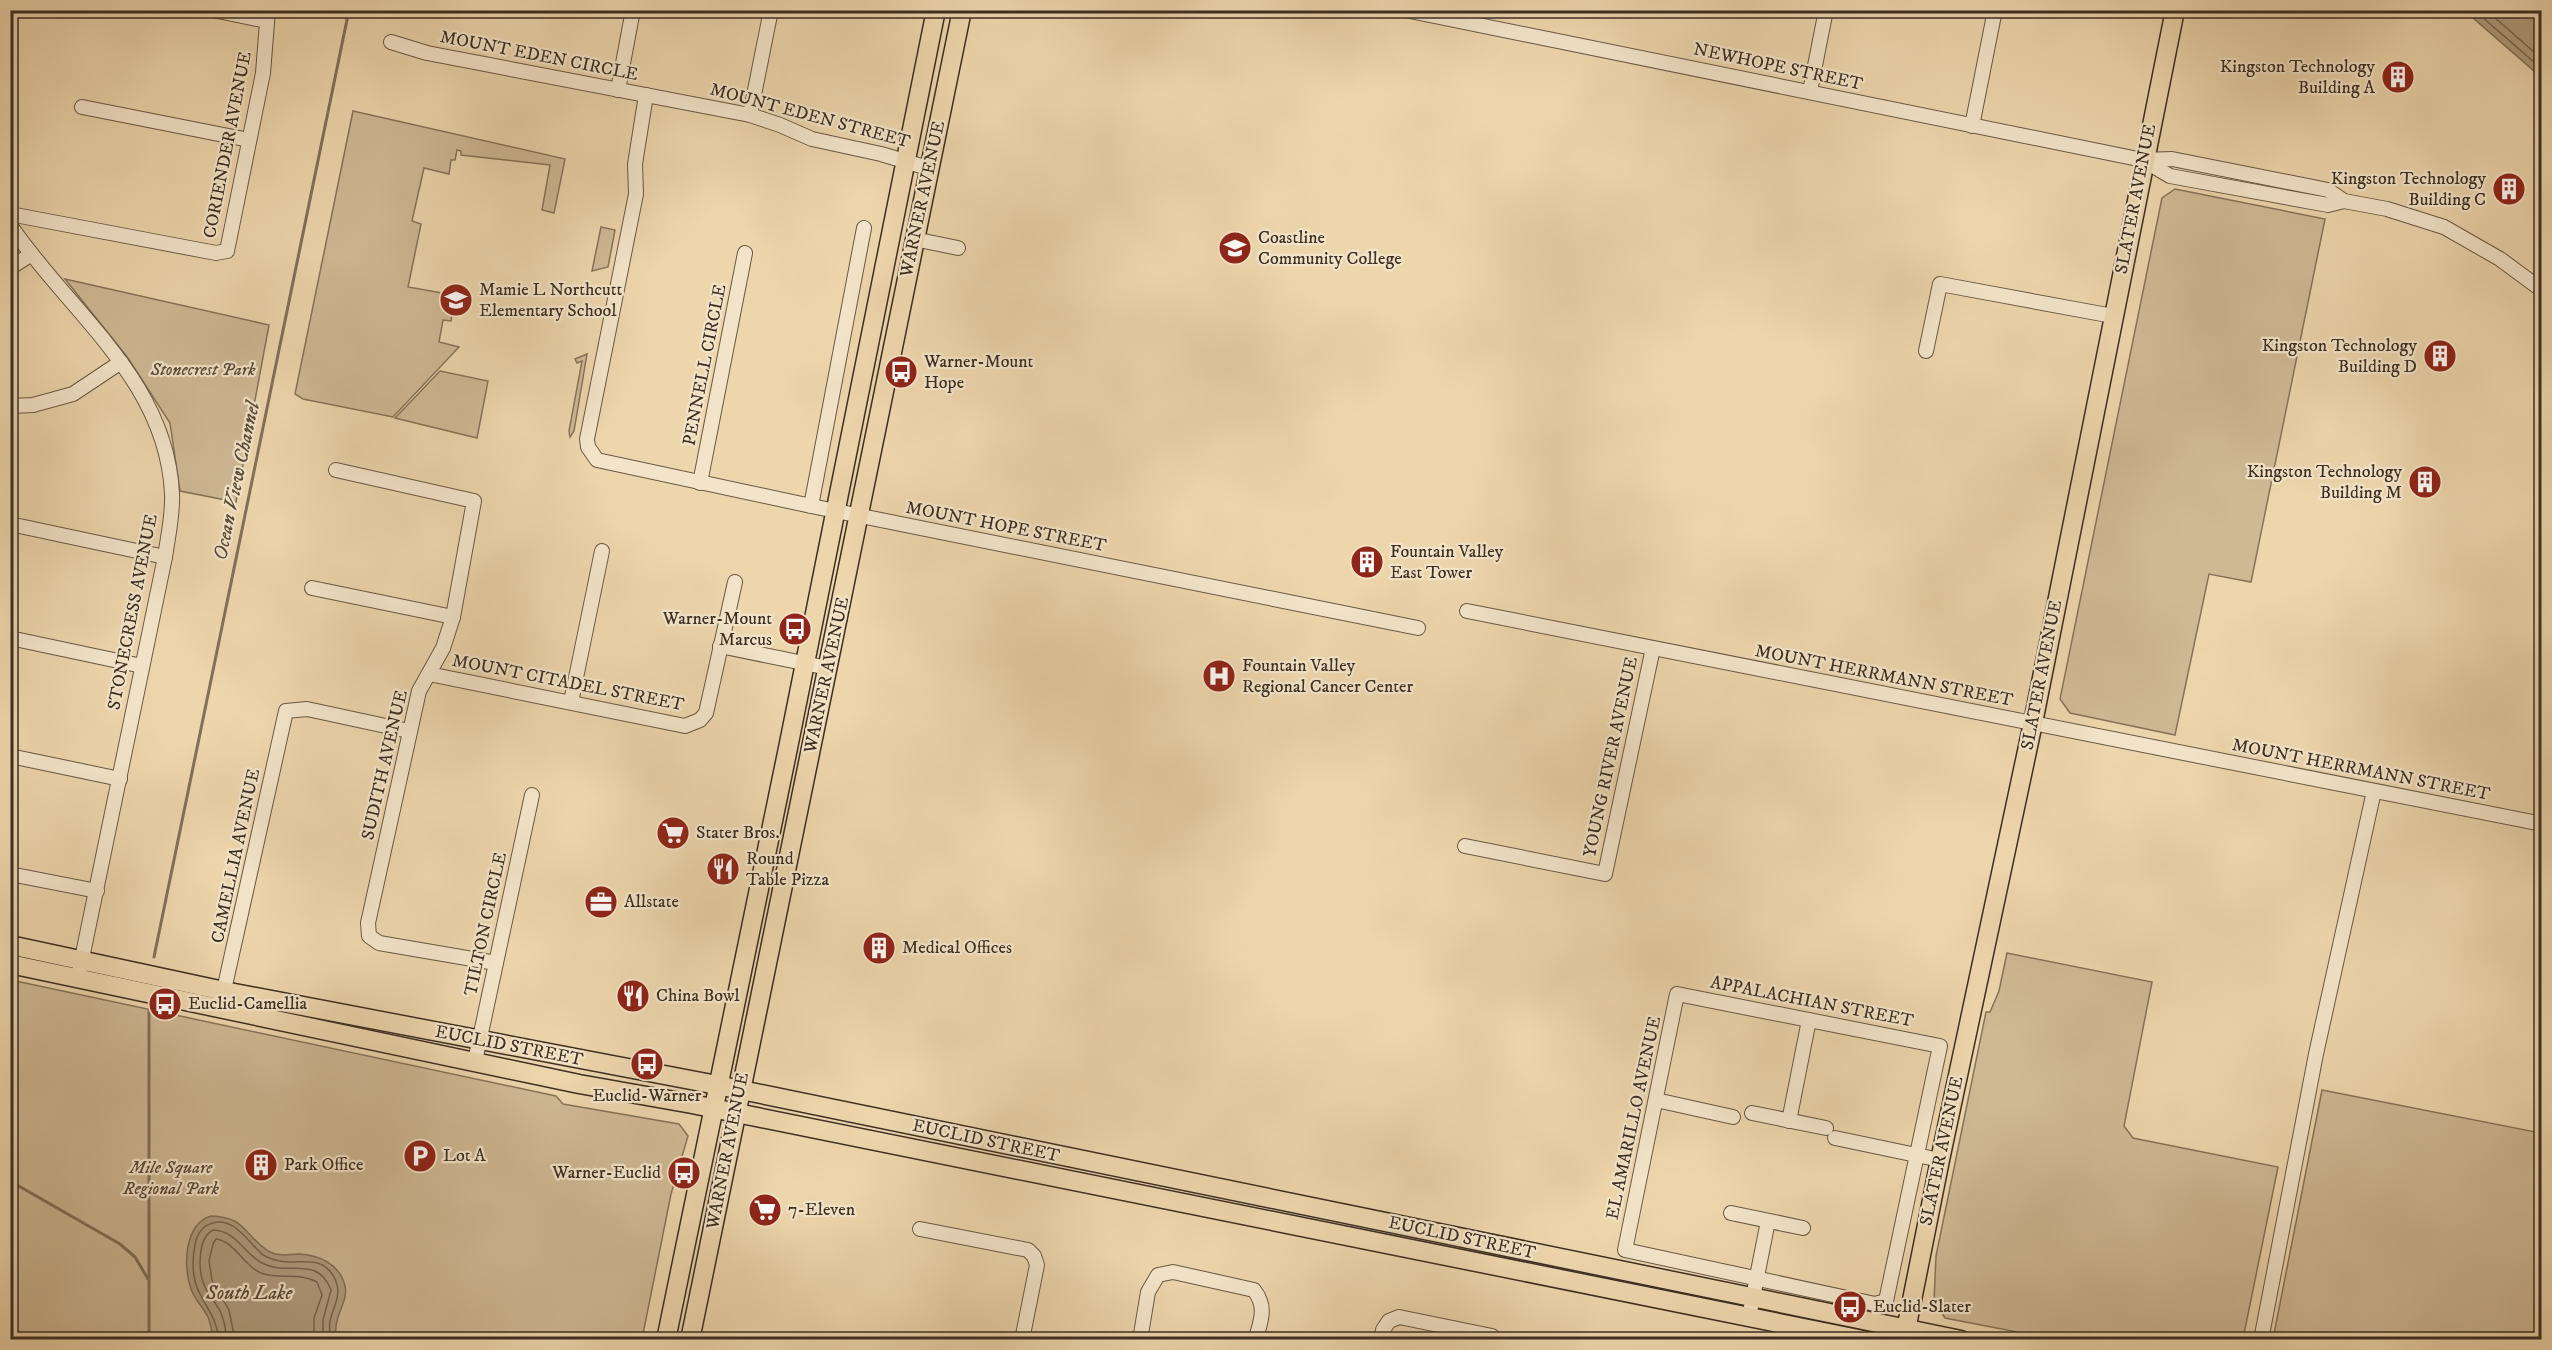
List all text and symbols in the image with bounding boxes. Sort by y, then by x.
street label: MOUNT EDEN CIRCLE [438,26,640,86]
street label: NEWHOPE STREET [1691,38,1865,96]
street label: CORIENDER AVENUE [199,50,257,240]
place label: Kingston Technology Building A [2220,56,2376,99]
building icon: Kingston Technology Building A [2380,59,2416,95]
street label: MOUNT EDEN STREET [707,79,913,153]
street label: WARNER AVENUE [895,119,950,280]
street label: SLATER AVENUE [2111,122,2161,276]
place label: Kingston Technology Building C [2331,168,2486,211]
building icon: Kingston Technology Building C [2491,171,2527,207]
place label: Coastline Community College [1258,227,1402,270]
school or university icon: Coastline Community College [1217,230,1253,266]
place label: Mamie L Northcutt Elementary School [479,279,623,322]
school or university icon: Mamie L Northcutt Elementary School [438,282,474,318]
street label: PENNELL CIRCLE [679,282,732,448]
place label: Kingston Technology Building D [2262,335,2417,378]
building icon: Kingston Technology Building D [2422,338,2458,374]
place label: Warner-Mount Hope [923,351,1034,394]
bus stop icon: Warner-Mount Hope [883,354,919,390]
park label: Stonecrest Park [149,359,256,381]
water label: Ocean View Channel [208,398,266,562]
place label: Kingston Technology Building M [2247,461,2402,504]
building icon: Kingston Technology Building M [2407,464,2443,500]
street label: MOUNT HOPE STREET [904,497,1108,557]
street label: STONECRESS AVENUE [103,512,163,712]
place label: Fountain Valley East Tower [1390,541,1504,584]
building icon: Fountain Valley East Tower [1349,544,1385,580]
street label: WARNER AVENUE [799,595,854,756]
street label: SLATER AVENUE [2017,598,2067,752]
place label: Warner-Mount Marcus [662,608,772,651]
bus stop icon: Warner-Mount Marcus [777,611,813,647]
street label: MOUNT HERRMANN STREET [1753,640,2015,712]
street label: MOUNT CITADEL STREET [450,650,686,716]
street label: YOUNG RIVER AVENUE [1579,654,1643,859]
place label: Fountain Valley Regional Cancer Center [1242,655,1413,698]
hospital icon: Fountain Valley Regional Cancer Center [1201,658,1237,694]
street label: SUDITH AVENUE [357,688,413,842]
street label: MOUNT HERRMANN STREET [2230,734,2492,806]
street label: CAMELLIA AVENUE [207,766,265,945]
supermarket icon: Stater Bros. [655,815,691,851]
place label: Stater Bros. [696,822,780,844]
place label: Round Table Pizza [746,848,829,891]
street label: TILTON CIRCLE [460,850,512,998]
restaurant icon: Round Table Pizza [705,851,741,887]
office icon: Allstate [583,884,619,920]
place label: Allstate [624,891,679,913]
building icon: Medical Offices [861,930,897,966]
place label: Medical Offices [902,937,1012,959]
street label: APPALACHIAN STREET [1708,971,1916,1033]
restaurant icon: China Bowl [615,978,651,1014]
place label: China Bowl [656,985,740,1007]
bus stop icon: Euclid-Camellia [147,986,183,1022]
place label: Euclid-Camellia [188,993,308,1015]
street label: EL AMARILLO AVENUE [1602,1014,1666,1222]
street label: EUCLID STREET [433,1021,585,1071]
bus stop icon: Euclid-Warner [629,1046,665,1082]
street label: WARNER AVENUE [702,1070,754,1232]
street label: SLATER AVENUE [1915,1074,1969,1228]
place label: Euclid-Warner [593,1085,702,1107]
street label: EUCLID STREET [910,1115,1062,1167]
parking icon: Lot A [402,1138,438,1174]
place label: Lot A [443,1145,486,1167]
building icon: Park Office [243,1147,279,1183]
place label: Park Office [284,1154,363,1176]
bus stop icon: Warner-Euclid [666,1155,702,1191]
park label: Mile Square Regional Park [122,1157,220,1200]
place label: Warner-Euclid [551,1162,661,1184]
supermarket icon: 7-Eleven [747,1192,783,1228]
place label: 7-Eleven [788,1199,856,1221]
street label: EUCLID STREET [1386,1212,1538,1264]
water label: South Lake [205,1281,293,1306]
bus stop icon: Euclid-Slater [1832,1289,1868,1325]
place label: Euclid-Slater [1873,1296,1971,1318]

